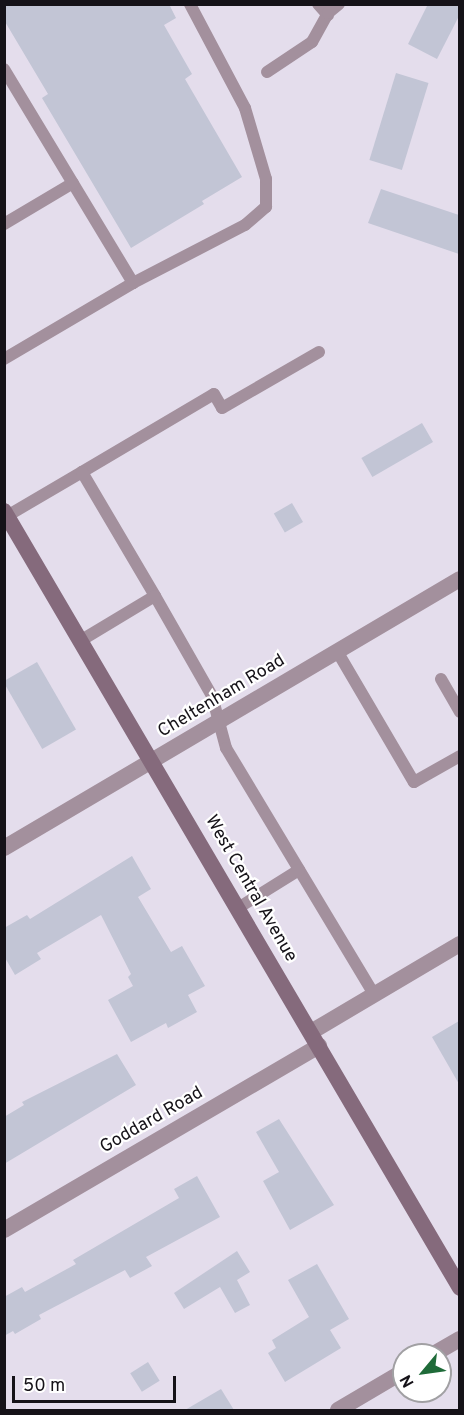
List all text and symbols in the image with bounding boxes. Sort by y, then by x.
street label: Cheltenham Road [155,651,289,743]
street label: West Central Avenue [199,812,301,966]
street label: Goddard Road [97,1083,207,1159]
north arrow [392,1343,452,1403]
scale bar [15,1364,178,1402]
text: N [396,1371,420,1391]
text: 50 m [23,1375,65,1398]

